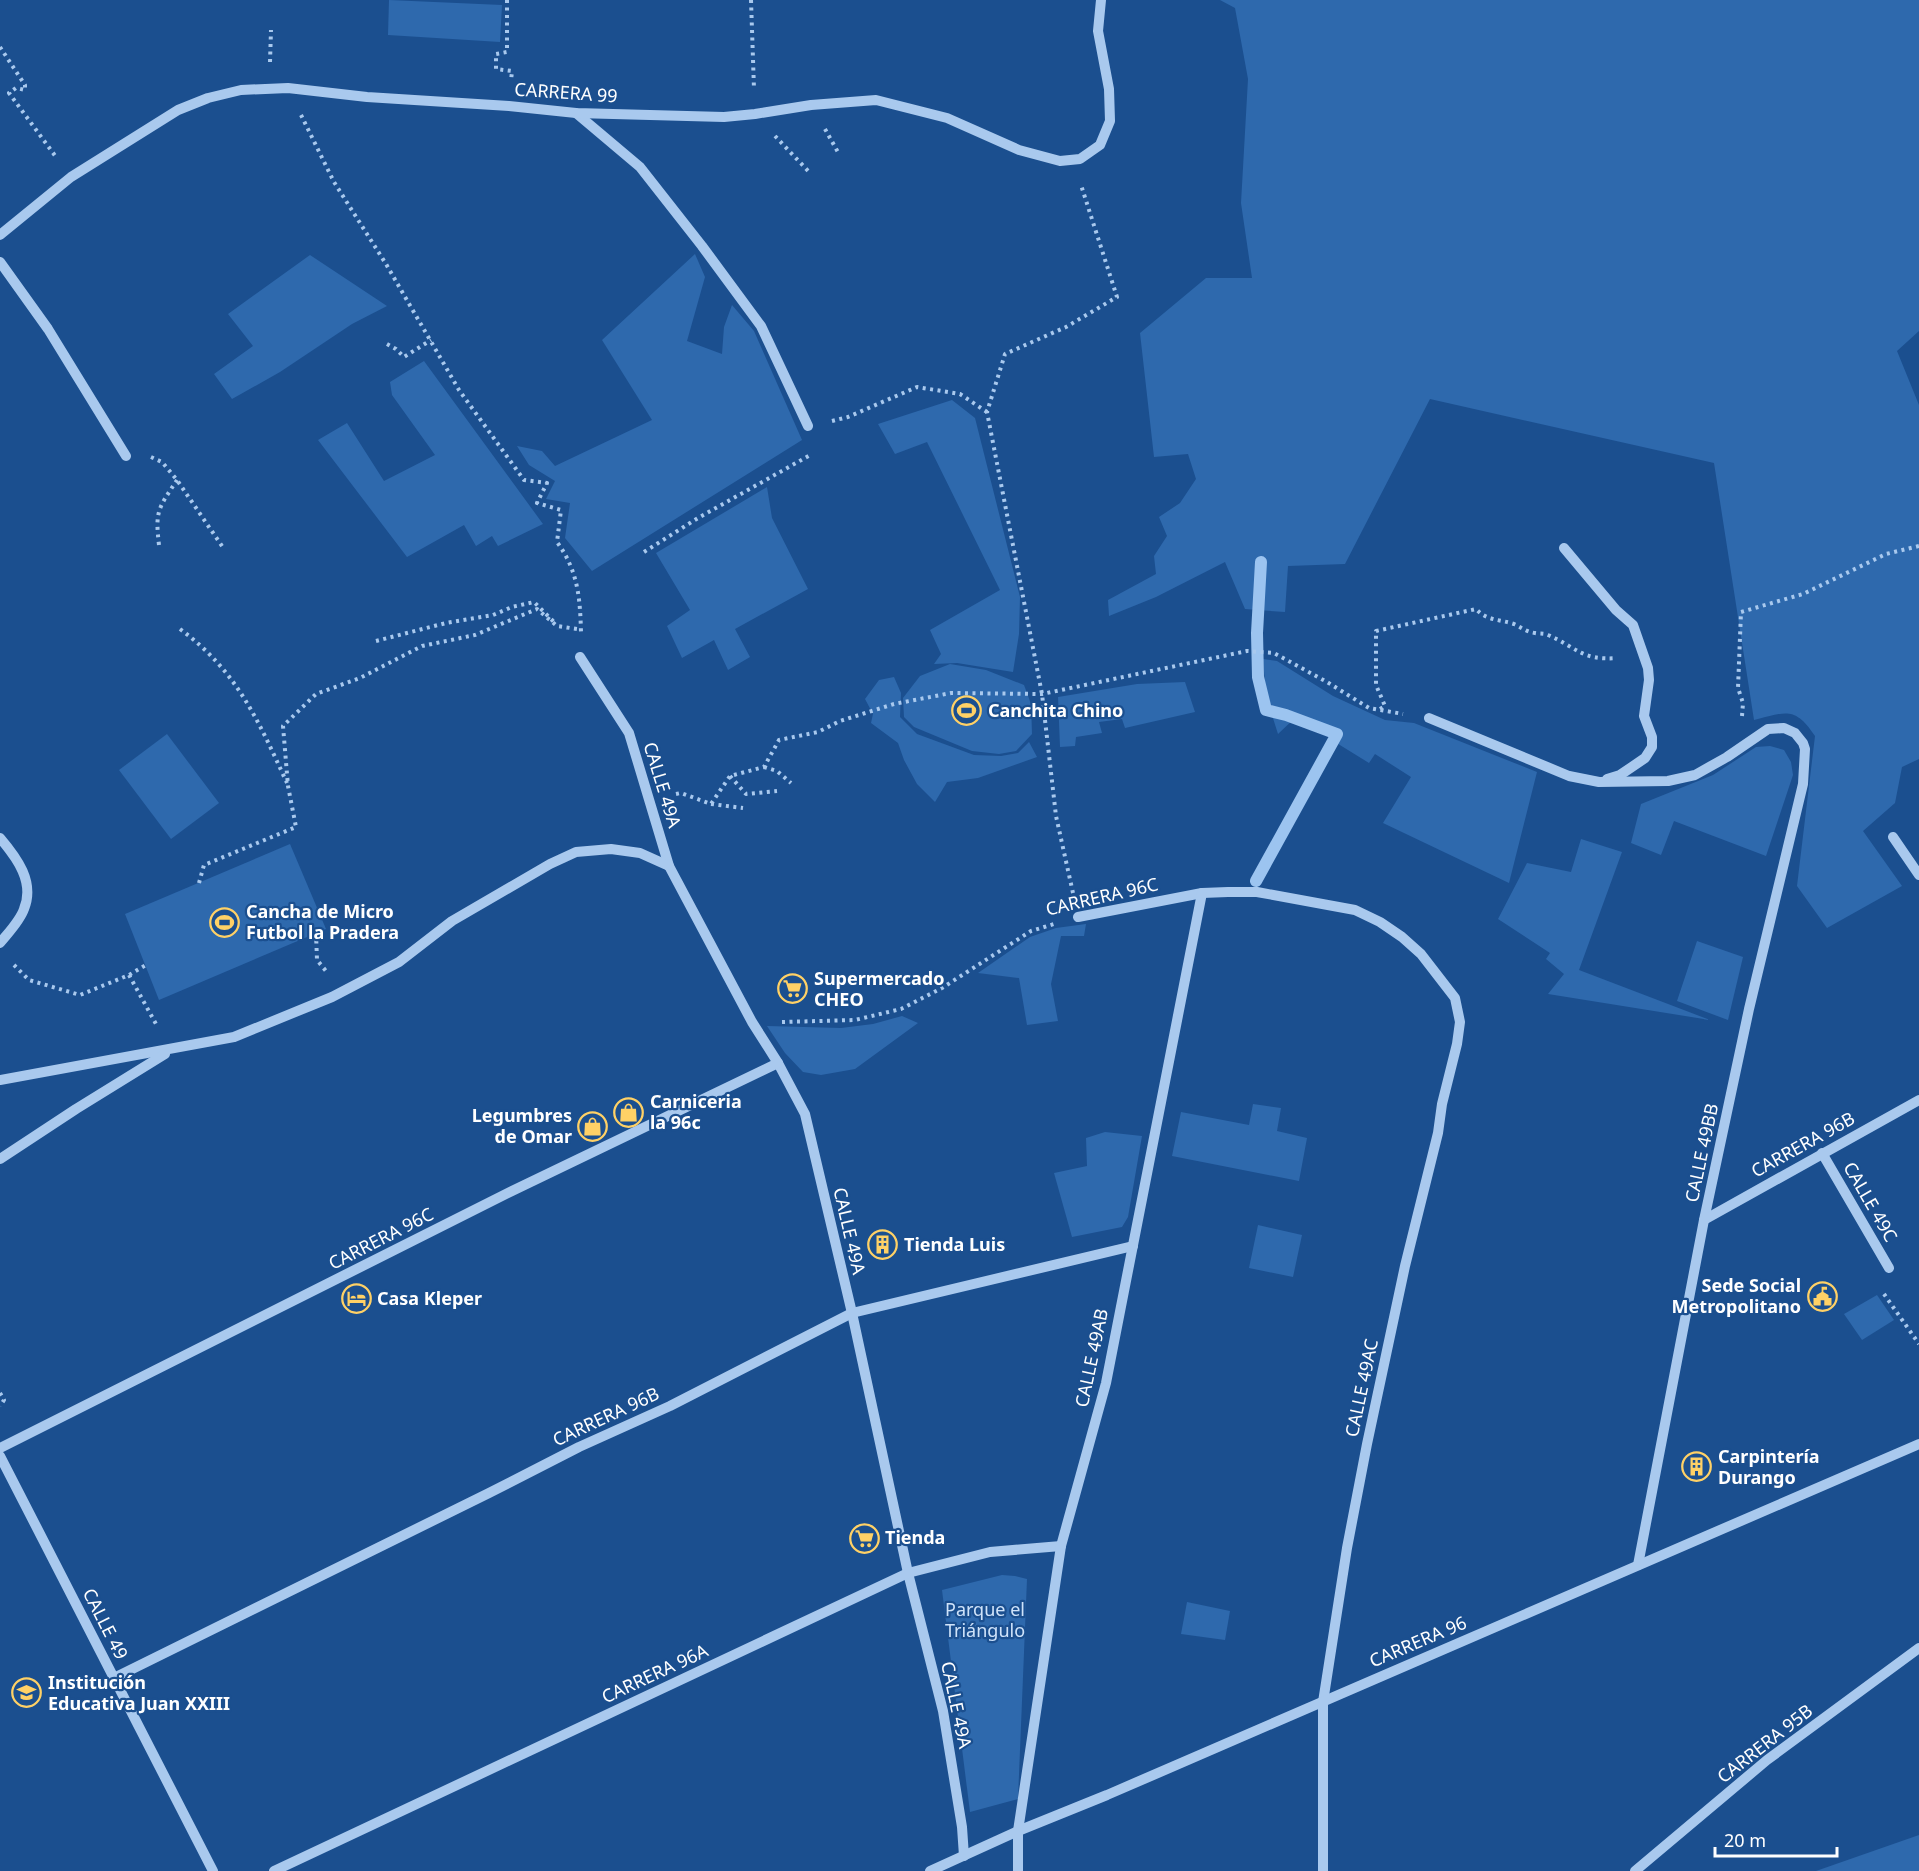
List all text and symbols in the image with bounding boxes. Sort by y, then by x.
street label: CARRERA 99 [514,76,618,108]
sports icon: Canchita Chino [951,695,983,727]
place label: Canchita Chino [988,698,1123,722]
street label: CALLE 49A [639,739,688,831]
street label: CARRERA 96C [1043,871,1160,921]
place label: Cancha de Micro Futbol la Pradera [246,899,399,944]
sports icon: Cancha de Micro Futbol la Pradera [209,906,241,938]
place label: Supermercado CHEO [814,966,944,1011]
supermarket icon: Supermercado CHEO [777,973,809,1005]
place label: Carniceria la 96c [650,1089,742,1134]
shop icon: Carniceria la 96c [613,1096,645,1128]
street label: CALLE 49BB [1679,1101,1723,1204]
place label: Legumbres de Omar [472,1103,572,1148]
street label: CARRERA 96B [1746,1106,1859,1182]
shop icon: Legumbres de Omar [577,1110,609,1142]
street label: CALLE 49C [1838,1157,1903,1246]
street label: CALLE 49A [828,1185,872,1277]
street label: CARRERA 96C [324,1201,437,1275]
building icon: Tienda Luis [867,1229,899,1261]
place label: Tienda Luis [904,1232,1005,1256]
place label: Sede Social Metropolitano [1672,1273,1801,1318]
public building icon: Sede Social Metropolitano [1806,1280,1838,1312]
hotel icon: Casa Kleper [340,1283,372,1315]
place label: Casa Kleper [377,1286,482,1310]
street label: CALLE 49AB [1069,1306,1113,1409]
street label: CALLE 49AC [1339,1337,1383,1439]
street label: CARRERA 96B [548,1381,663,1451]
place label: Carpintería Durango [1718,1444,1820,1489]
building icon: Carpintería Durango [1681,1451,1713,1483]
supermarket icon: Tienda [848,1522,880,1554]
place label: Tienda [885,1525,945,1549]
street label: CALLE 49 [78,1584,134,1663]
park label: Parque el Triángulo [945,1597,1025,1642]
street label: CARRERA 96 [1365,1610,1470,1672]
street label: CARRERA 96A [598,1638,712,1708]
street label: CALLE 49A [936,1659,978,1751]
place label: Institución Educativa Juan XXIII [48,1670,230,1715]
school or university icon: Institución Educativa Juan XXIII [11,1677,43,1709]
street label: CARRERA 95B [1712,1698,1817,1788]
scale bar [1715,1820,1836,1858]
text: 20 m [1724,1828,1766,1852]

